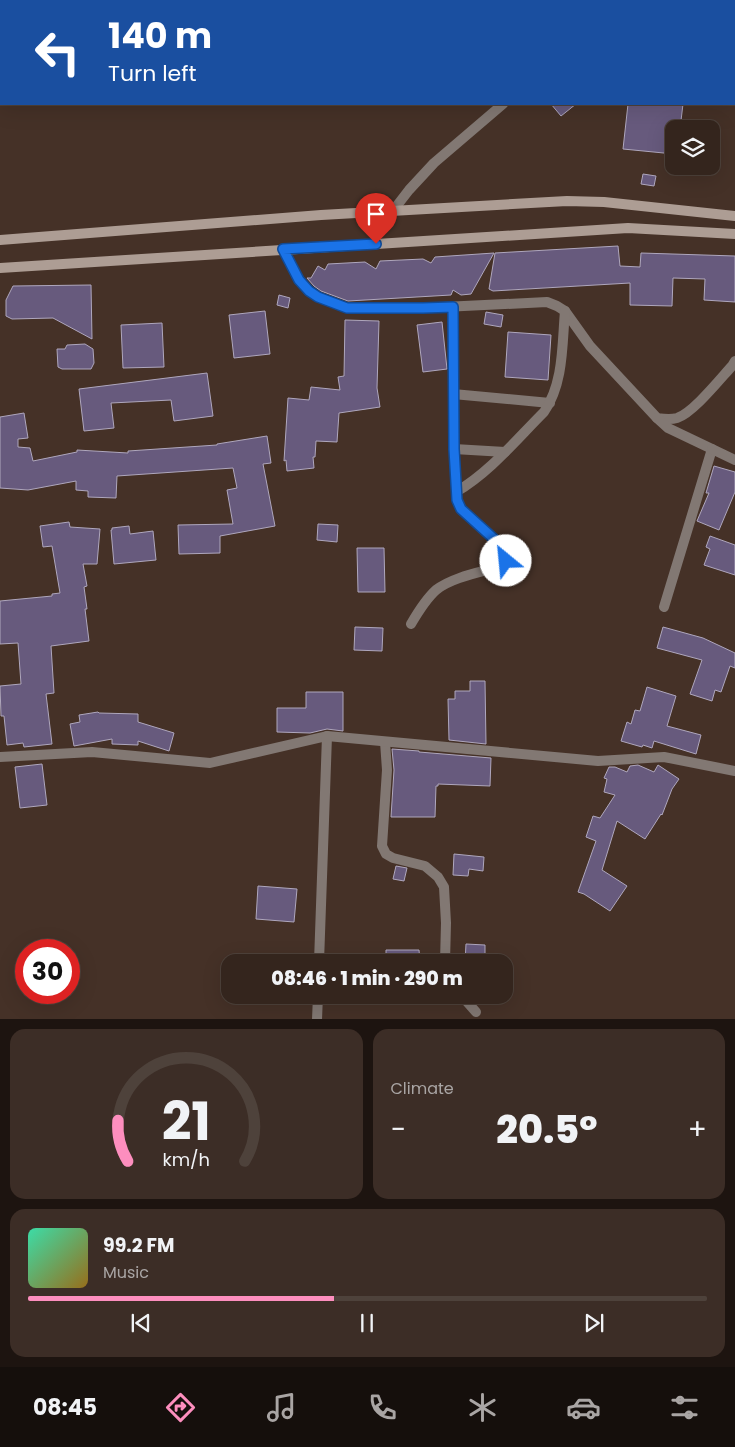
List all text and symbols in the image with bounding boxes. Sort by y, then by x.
text: 140 m [108,11,212,60]
icon: left [25,20,90,85]
text: Turn left [108,58,196,89]
map controls [665,120,720,175]
button: layers [665,120,720,175]
pin [355,193,397,244]
icon: arrive [362,200,390,228]
position arrow [479,534,531,586]
speed limit sign: 30 [15,939,80,1004]
text: 08:46 · 1 min · 290 m [271,965,463,992]
text: Climate [391,1077,454,1100]
text: 21 [162,1085,211,1158]
text: 20.5° [496,1103,597,1156]
text: − [391,1110,406,1149]
text: + [688,1110,707,1149]
text: km/h [162,1147,210,1172]
text: 99.2 FM [103,1232,174,1259]
text: Music [103,1261,149,1284]
icon: previous [127,1309,155,1337]
icon: pause [353,1309,381,1337]
icon: next [580,1309,608,1337]
icon: directions [163,1390,198,1425]
icon: music [264,1390,299,1425]
icon: phone [365,1390,400,1425]
icon: climate [465,1390,500,1425]
icon: car [566,1390,601,1425]
icon: filters [667,1390,702,1425]
text: 08:45 [33,1392,97,1423]

